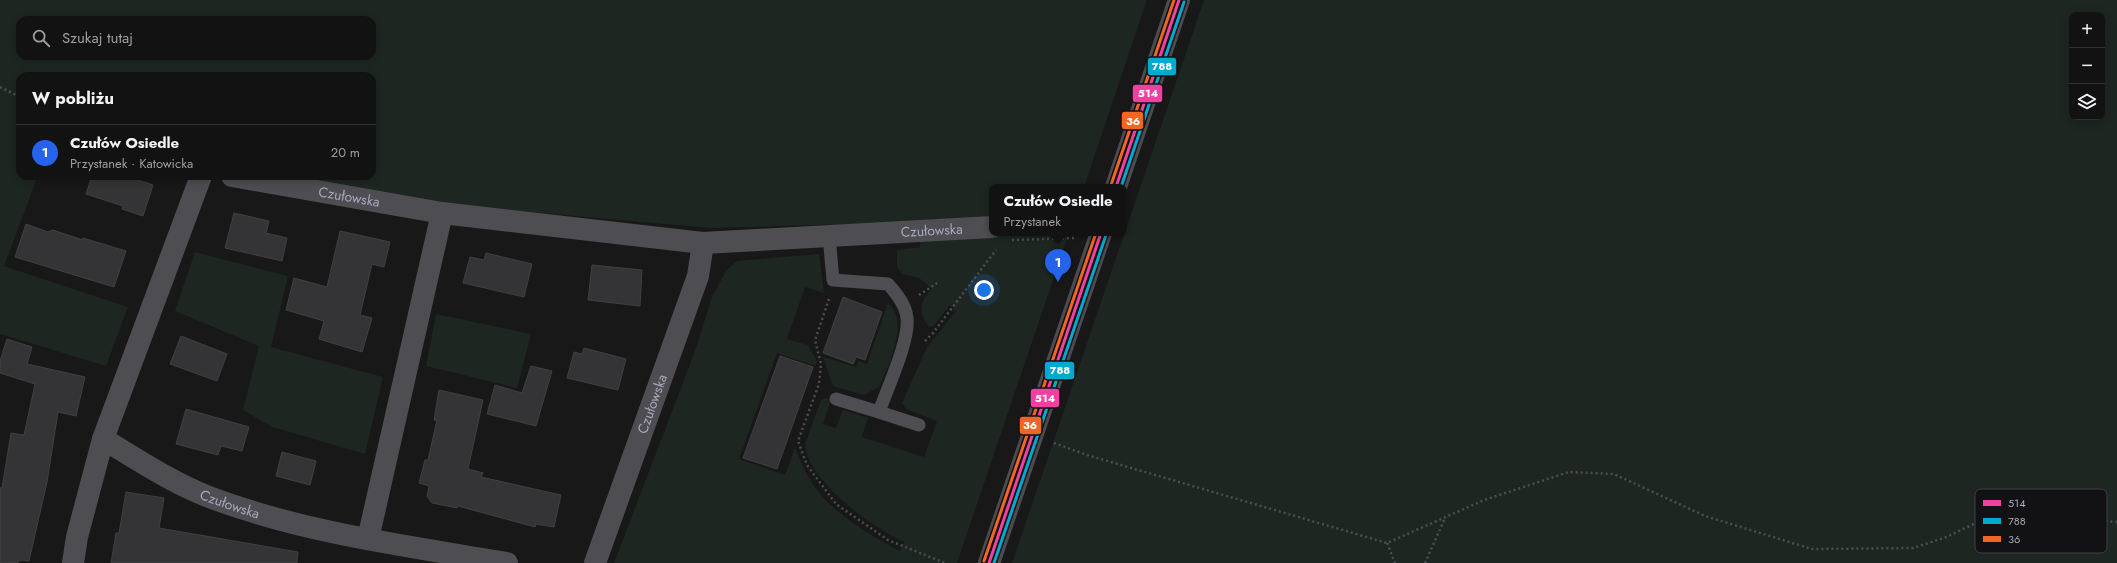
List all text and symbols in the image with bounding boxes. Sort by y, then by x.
map controls [2069,12,2105,120]
button: + [2069,12,2105,48]
search box [16,16,376,60]
icon: search [30,27,52,49]
text: Szukaj tutaj [62,27,133,49]
button: − [2069,48,2105,84]
line badge: 788 [1147,57,1177,76]
text: 788 [1152,58,1172,74]
line badge: 514 [1132,84,1163,103]
button: layers [2069,84,2105,120]
text: 514 [1138,85,1159,101]
text: W pobliżu [32,86,114,110]
line badge: 36 [1121,111,1144,130]
text: 36 [1126,113,1140,129]
text: Czułów Osiedle [70,132,179,154]
text: 1 [42,143,48,162]
text: 20 m [331,143,360,162]
text: Przystanek · Katowicka [70,154,193,173]
street label: Czułowska [317,181,381,212]
popup [989,184,1127,236]
text: Czułów Osiedle [1003,190,1113,212]
text: Przystanek [1003,212,1061,231]
street label: Czułowska [900,219,963,242]
pin: 1 [1045,249,1071,282]
your location [974,280,994,300]
line badge: 788 [1044,361,1075,380]
text: 788 [1050,362,1070,378]
street label: Czułowska [632,371,672,437]
line badge: 514 [1030,388,1060,408]
text: 514 [1035,390,1056,406]
line badge: 36 [1019,416,1042,435]
text: 36 [1023,417,1037,433]
street label: Czułowska [197,484,262,523]
legend [1975,489,2107,553]
text: 514 [2008,495,2026,511]
text: 788 [2008,513,2026,529]
text: 36 [2008,531,2020,547]

